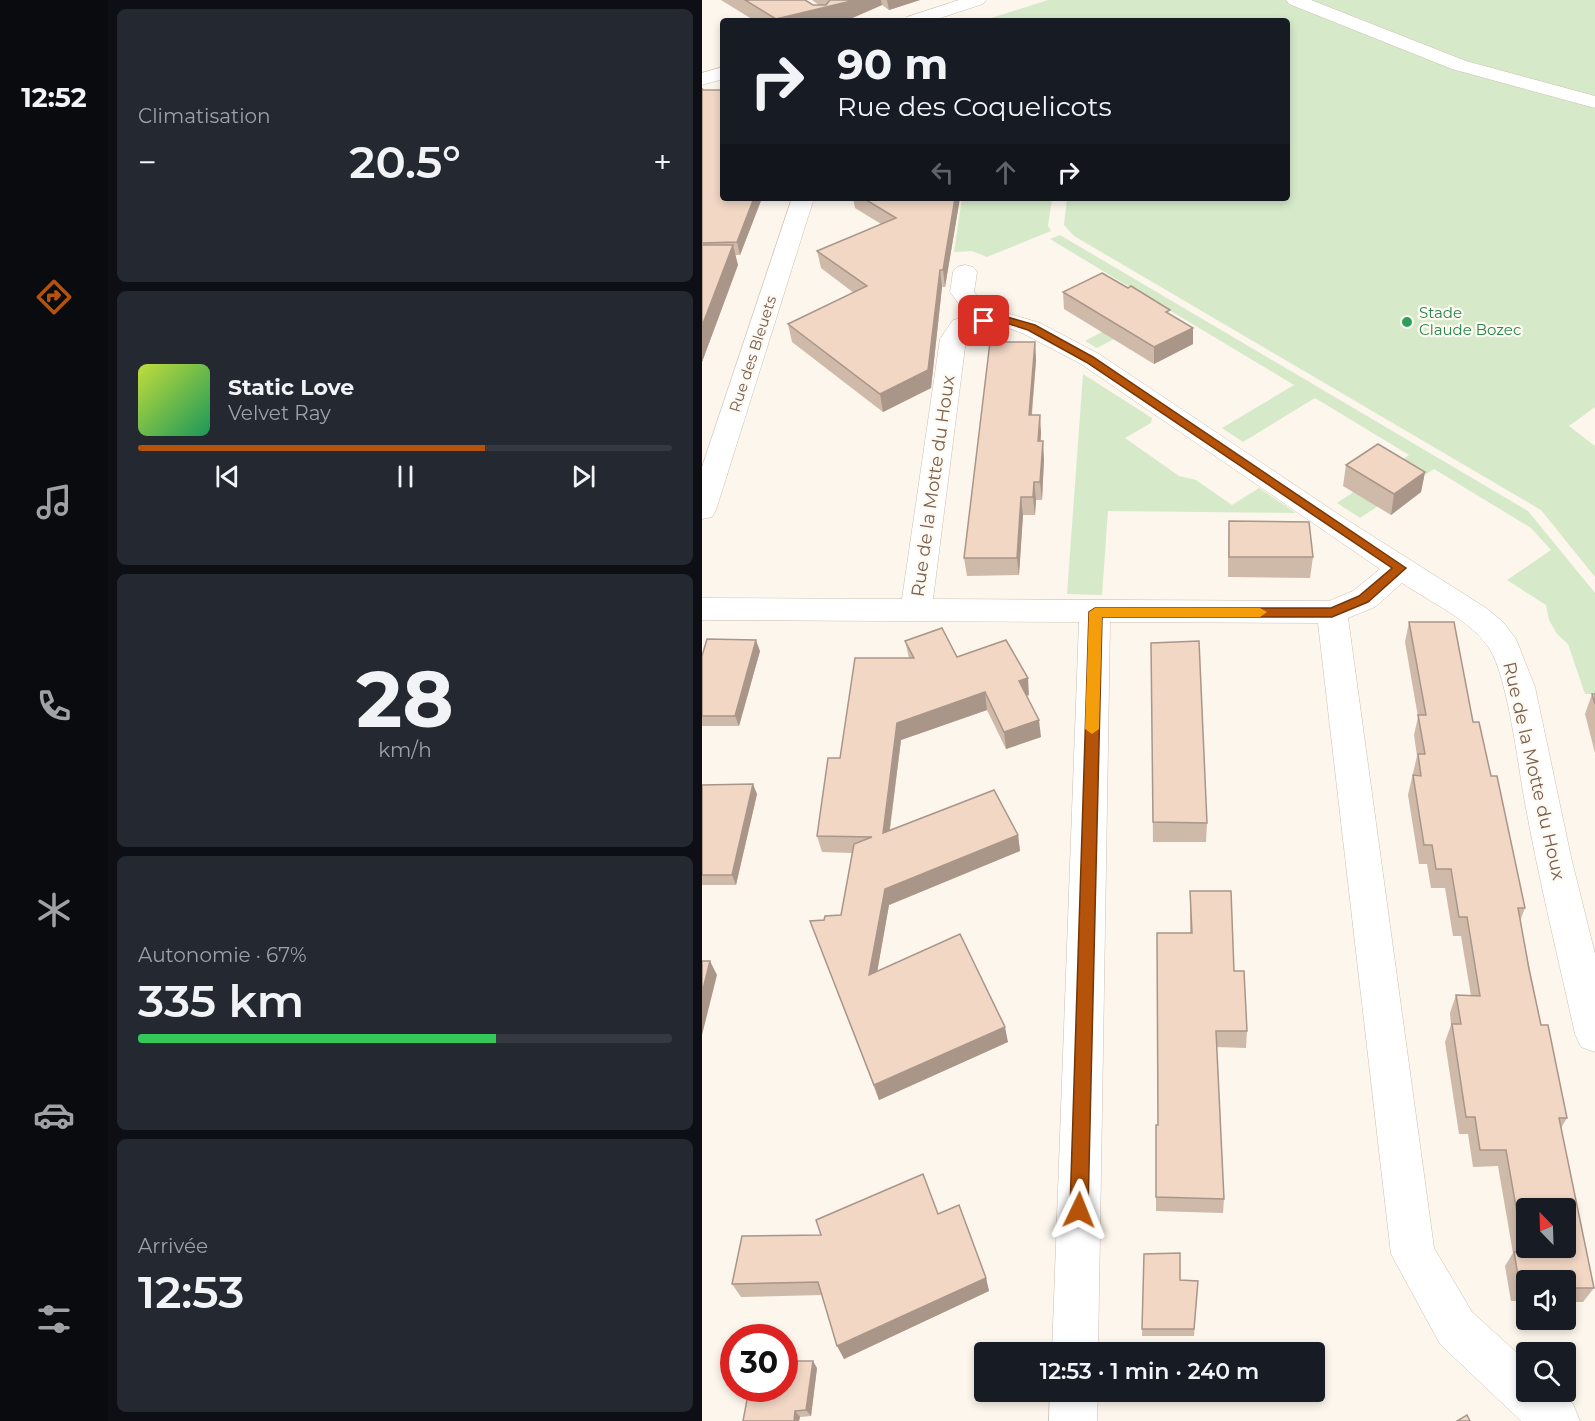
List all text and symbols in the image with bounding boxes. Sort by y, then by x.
text: 90 m [837,38,948,90]
icon: right [738,42,816,120]
text: 12:52 [21,81,87,114]
text: Rue des Coquelicots [837,90,1112,123]
text: Climatisation [138,104,271,128]
text: 20.5° [349,134,461,189]
text: − [138,142,157,182]
text: + [653,142,672,182]
icon: left [926,156,959,189]
icon: ahead [989,156,1022,189]
icon: right [1052,156,1085,189]
icon: directions [33,276,75,318]
street label: Rue des Bleuets [725,293,780,414]
pin [958,295,1009,346]
place label: Stade Claude Bozec [1419,303,1521,339]
icon: arrive [967,304,1000,337]
marker: Stade Claude Bozec [1400,315,1414,329]
street label: Rue de la Motte du Houx [907,373,959,598]
text: Static Love [228,374,354,401]
text: Velvet Ray [228,401,331,425]
icon: previous [211,460,244,493]
icon: pause [389,460,422,493]
icon: next [567,460,600,493]
icon: music [33,481,75,523]
text: 28 [356,651,454,747]
street label: Rue de la Motte du Houx [1498,660,1570,883]
icon: phone [33,685,75,727]
text: km/h [378,738,432,762]
icon: climate [33,889,75,931]
text: Autonomie · 67% [138,943,307,967]
text: 335 km [138,973,304,1028]
icon: car [33,1094,75,1136]
position arrow [1047,1178,1111,1242]
north arrow [1516,1198,1576,1258]
map controls [1516,1198,1576,1402]
text: Arrivée [138,1234,208,1258]
text: 12:53 [138,1264,245,1319]
button: sound [1516,1270,1576,1330]
icon: filters [33,1298,75,1340]
speed limit sign: 30 [720,1324,798,1402]
button: search [1516,1342,1576,1402]
text: 12:53 · 1 min · 240 m [1040,1358,1259,1385]

